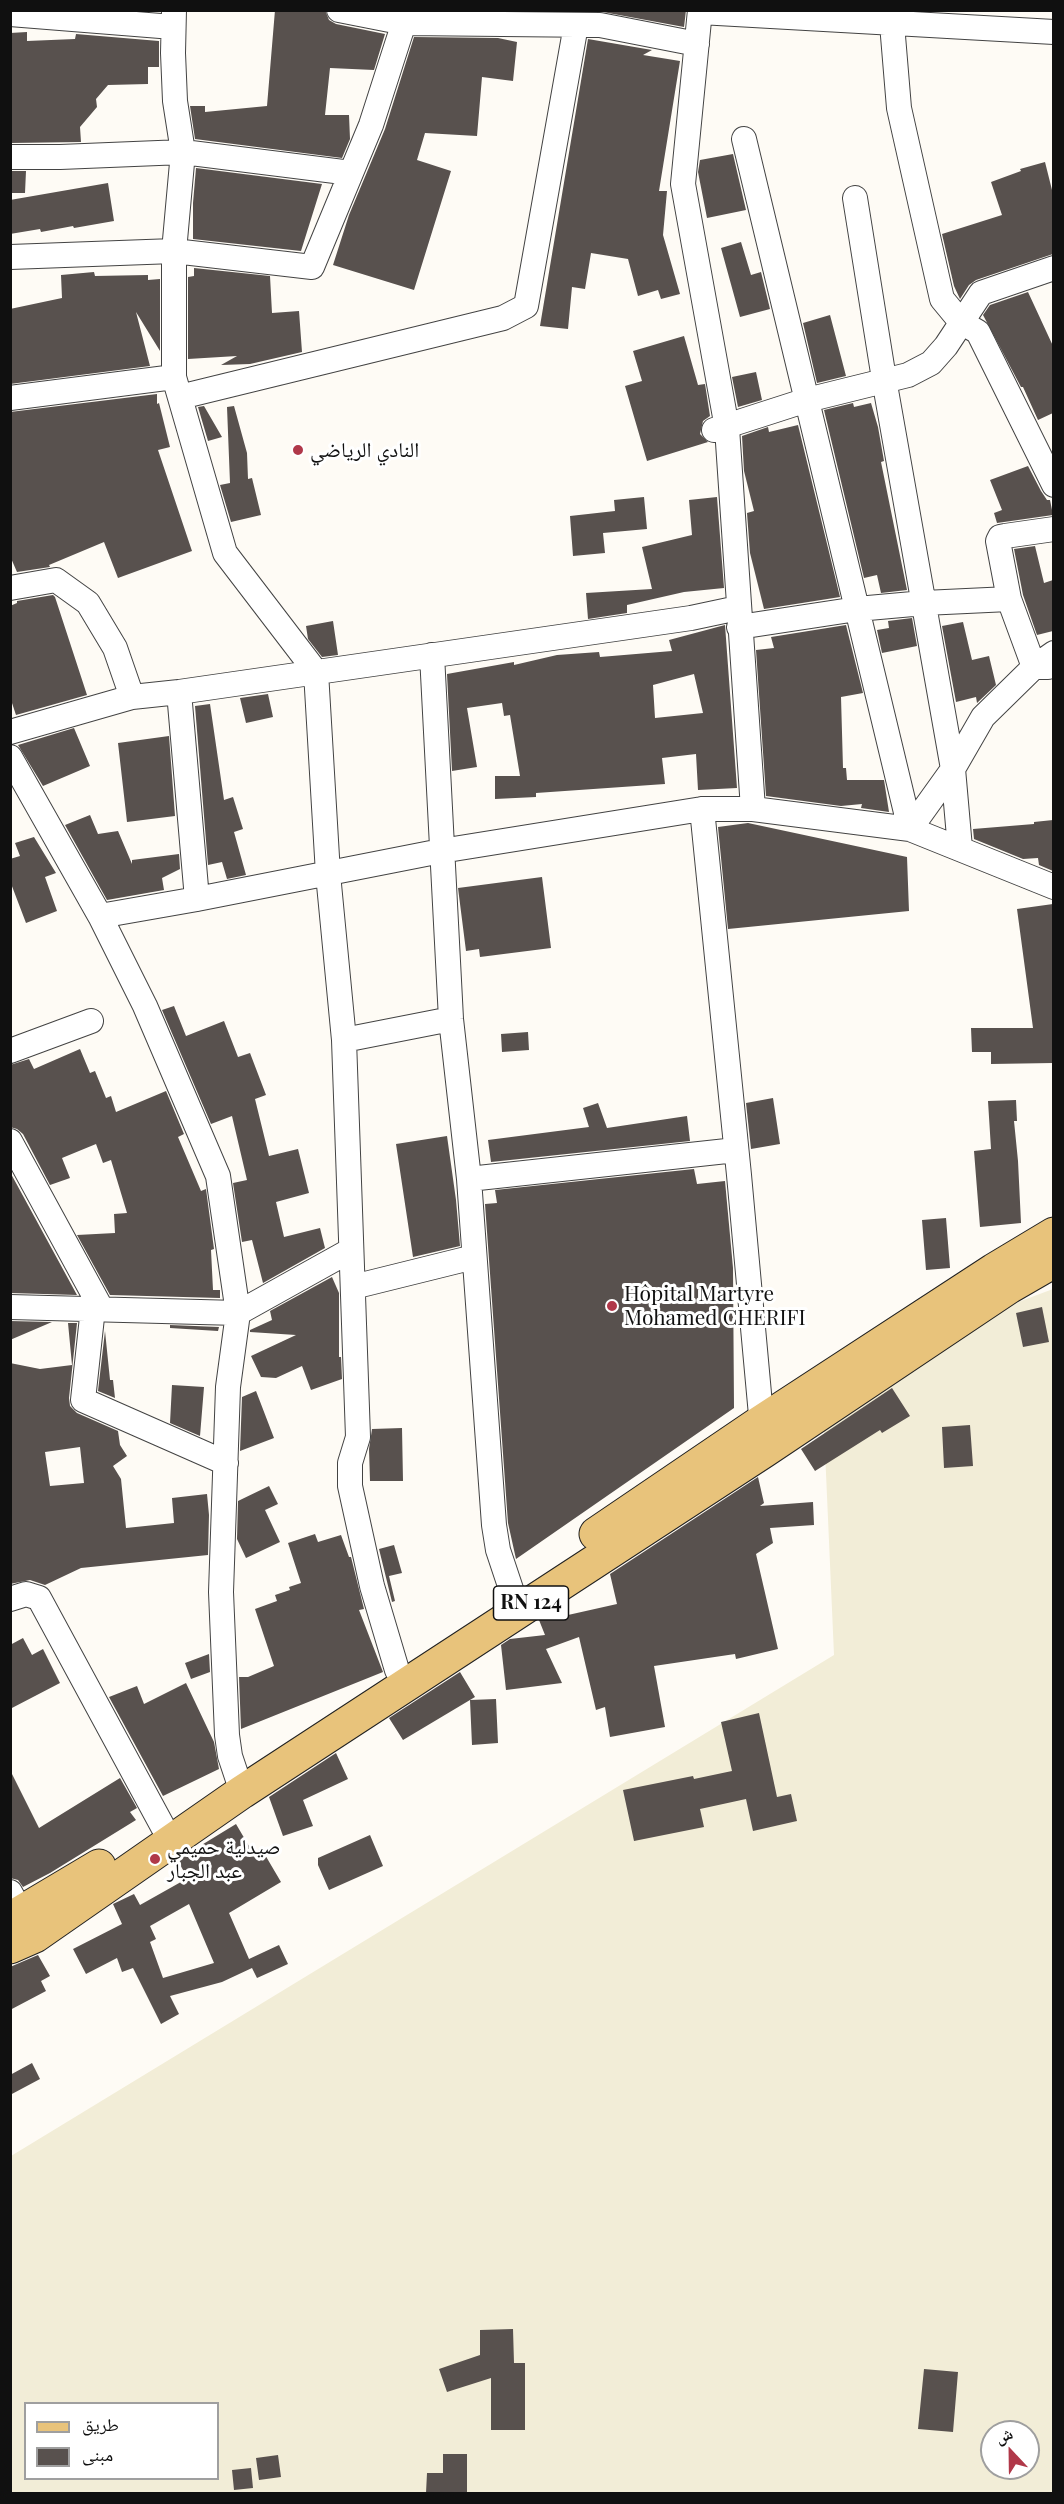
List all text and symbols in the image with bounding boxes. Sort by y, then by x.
place label: النادي الرياضي [310,437,419,463]
marker: النادي الرياضي [291,443,305,457]
place label: Hôpital Martyre Mohamed CHERIFI [624,1281,806,1331]
marker: Hôpital Martyre Mohamed CHERIFI [605,1299,619,1313]
road number: RN 124 [494,1586,568,1620]
place label: صيدلية حميمي عبد الجبار [167,1834,280,1884]
marker: صيدلية حميمي عبد الجبار [148,1852,162,1866]
legend [24,2402,219,2480]
text: طريق [82,2412,119,2436]
north arrow [980,2420,1040,2480]
text: ش [992,2422,1016,2448]
text: مبنى [82,2442,113,2466]

